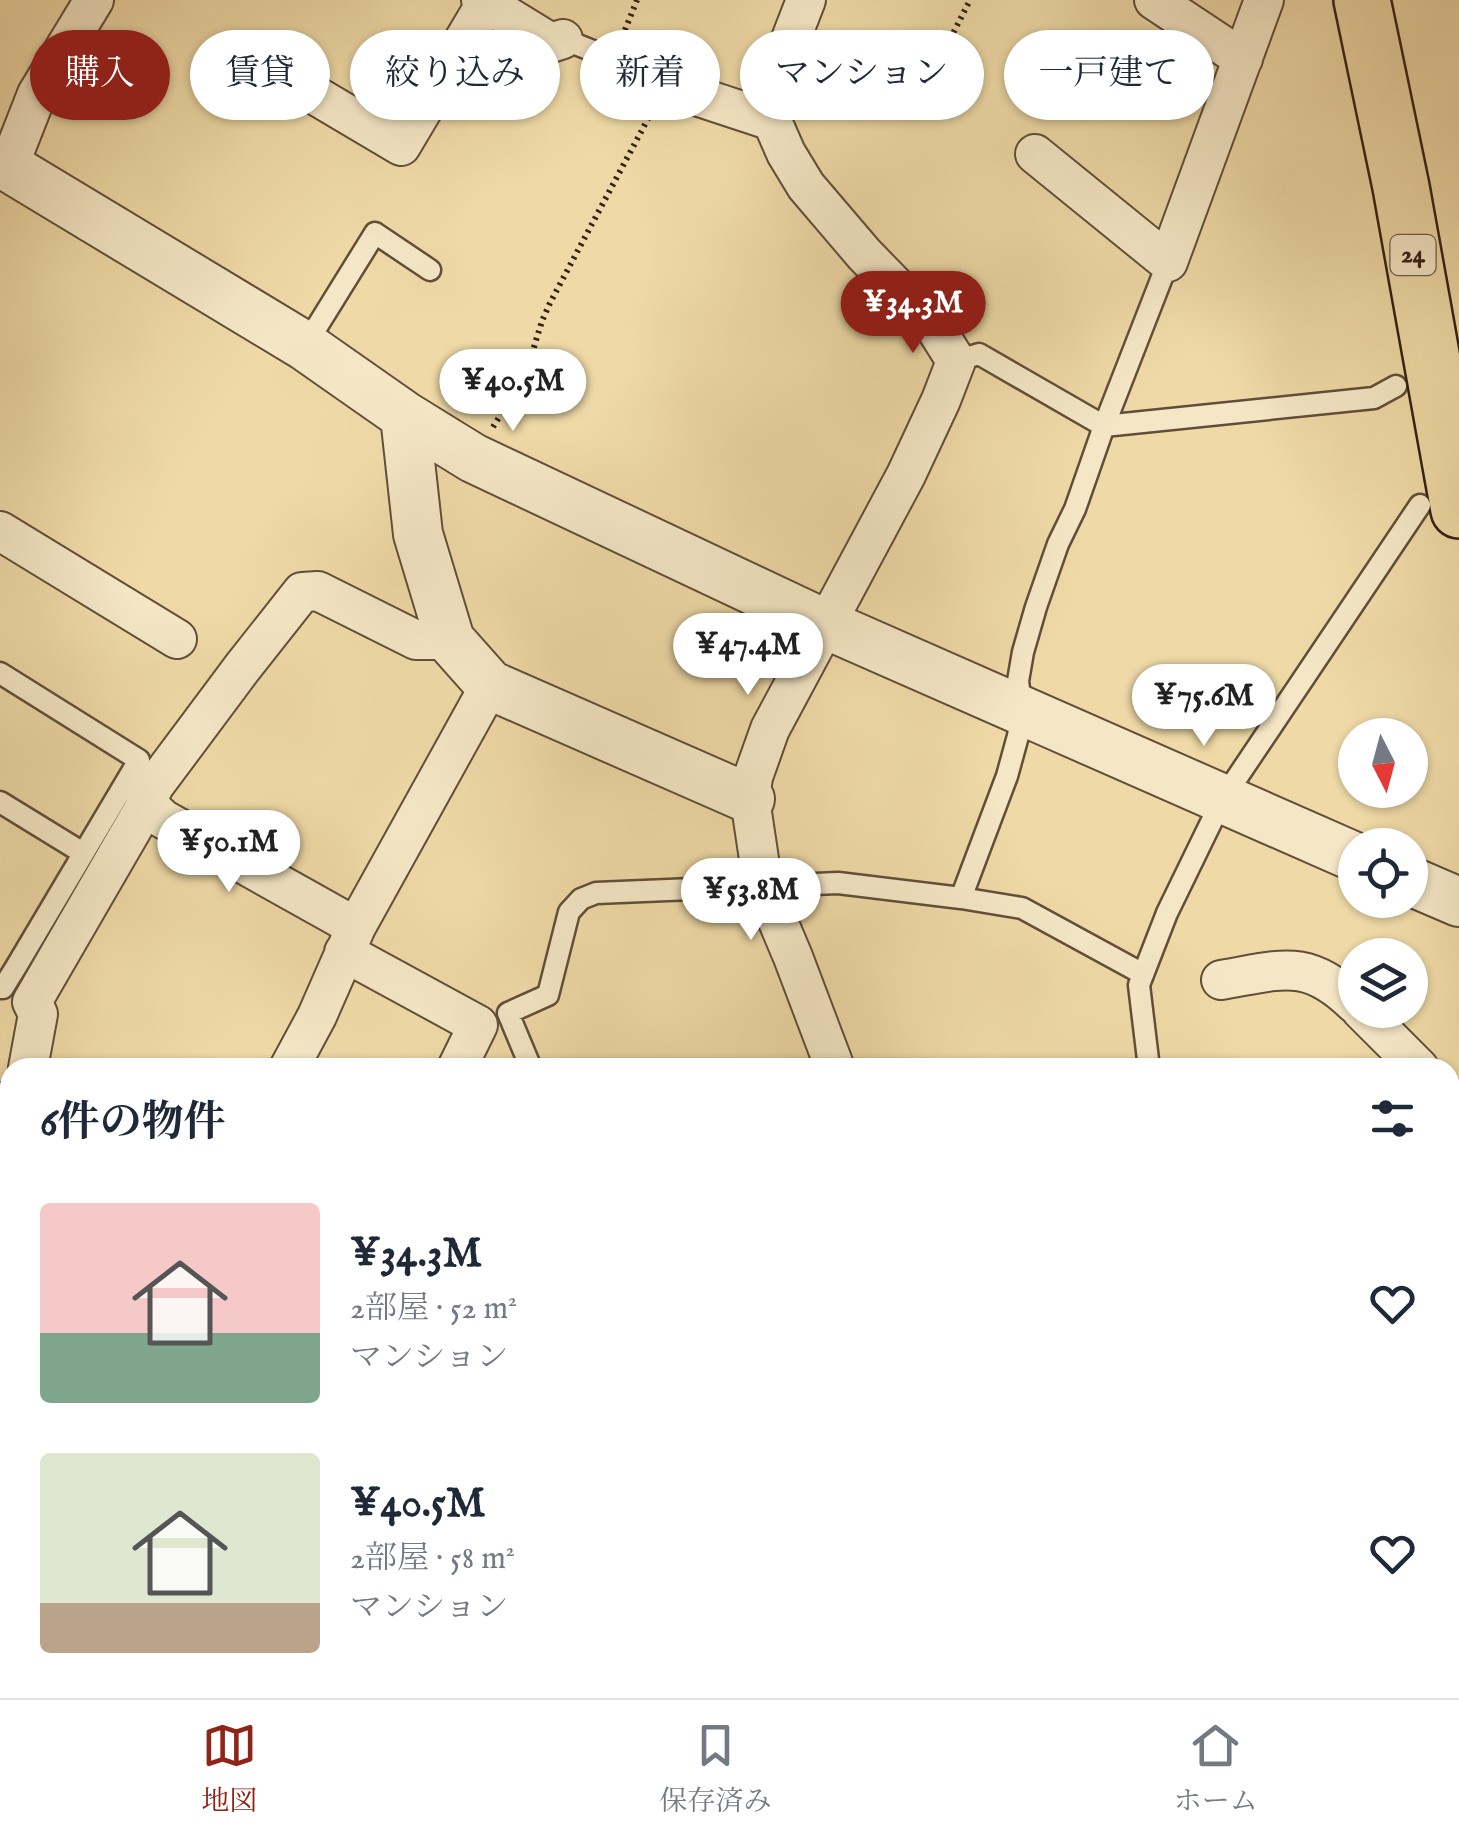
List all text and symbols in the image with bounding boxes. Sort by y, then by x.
chip: 購入 [30,30,170,120]
chip: 賃貸 [190,30,330,120]
chip: 絞り込み [350,30,560,120]
chip: 新着 [580,30,720,120]
chip: マンション [740,30,984,120]
chip: 一戸建て [1004,30,1214,120]
road number: 24 [1390,235,1436,275]
pin: ¥34.3M [832,271,994,356]
text: ¥34.3M [863,283,963,324]
pin: ¥40.5M [432,349,594,434]
text: ¥40.5M [461,361,565,402]
pin: ¥47.4M [667,613,829,698]
text: ¥47.4M [695,625,801,666]
pin: ¥75.6M [1123,664,1285,749]
text: ¥75.6M [1154,676,1254,717]
north arrow [1338,718,1428,808]
map controls [1338,718,1428,1028]
pin: ¥50.1M [148,810,310,895]
text: ¥50.1M [179,822,279,863]
button: locate [1338,828,1428,918]
pin: ¥53.8M [670,858,832,943]
text: ¥53.8M [703,870,799,911]
button: layers [1338,938,1428,1028]
icon: filters [1365,1091,1420,1146]
text: 6件の物件 [40,1097,226,1150]
text: ¥34.3M [350,1228,482,1281]
icon: home [120,1243,240,1363]
icon: heart [1365,1276,1420,1331]
text: 2部屋 · 52 m² [350,1289,517,1330]
text: マンション [350,1338,509,1379]
text: ¥40.5M [350,1478,486,1531]
icon: home [120,1493,240,1613]
icon: heart [1365,1526,1420,1581]
text: 2部屋 · 58 m² [350,1539,515,1580]
text: マンション [350,1588,509,1629]
tab: 地図 [201,1718,257,1820]
tab: 保存済み [659,1718,772,1820]
tab: ホーム [1174,1718,1258,1820]

